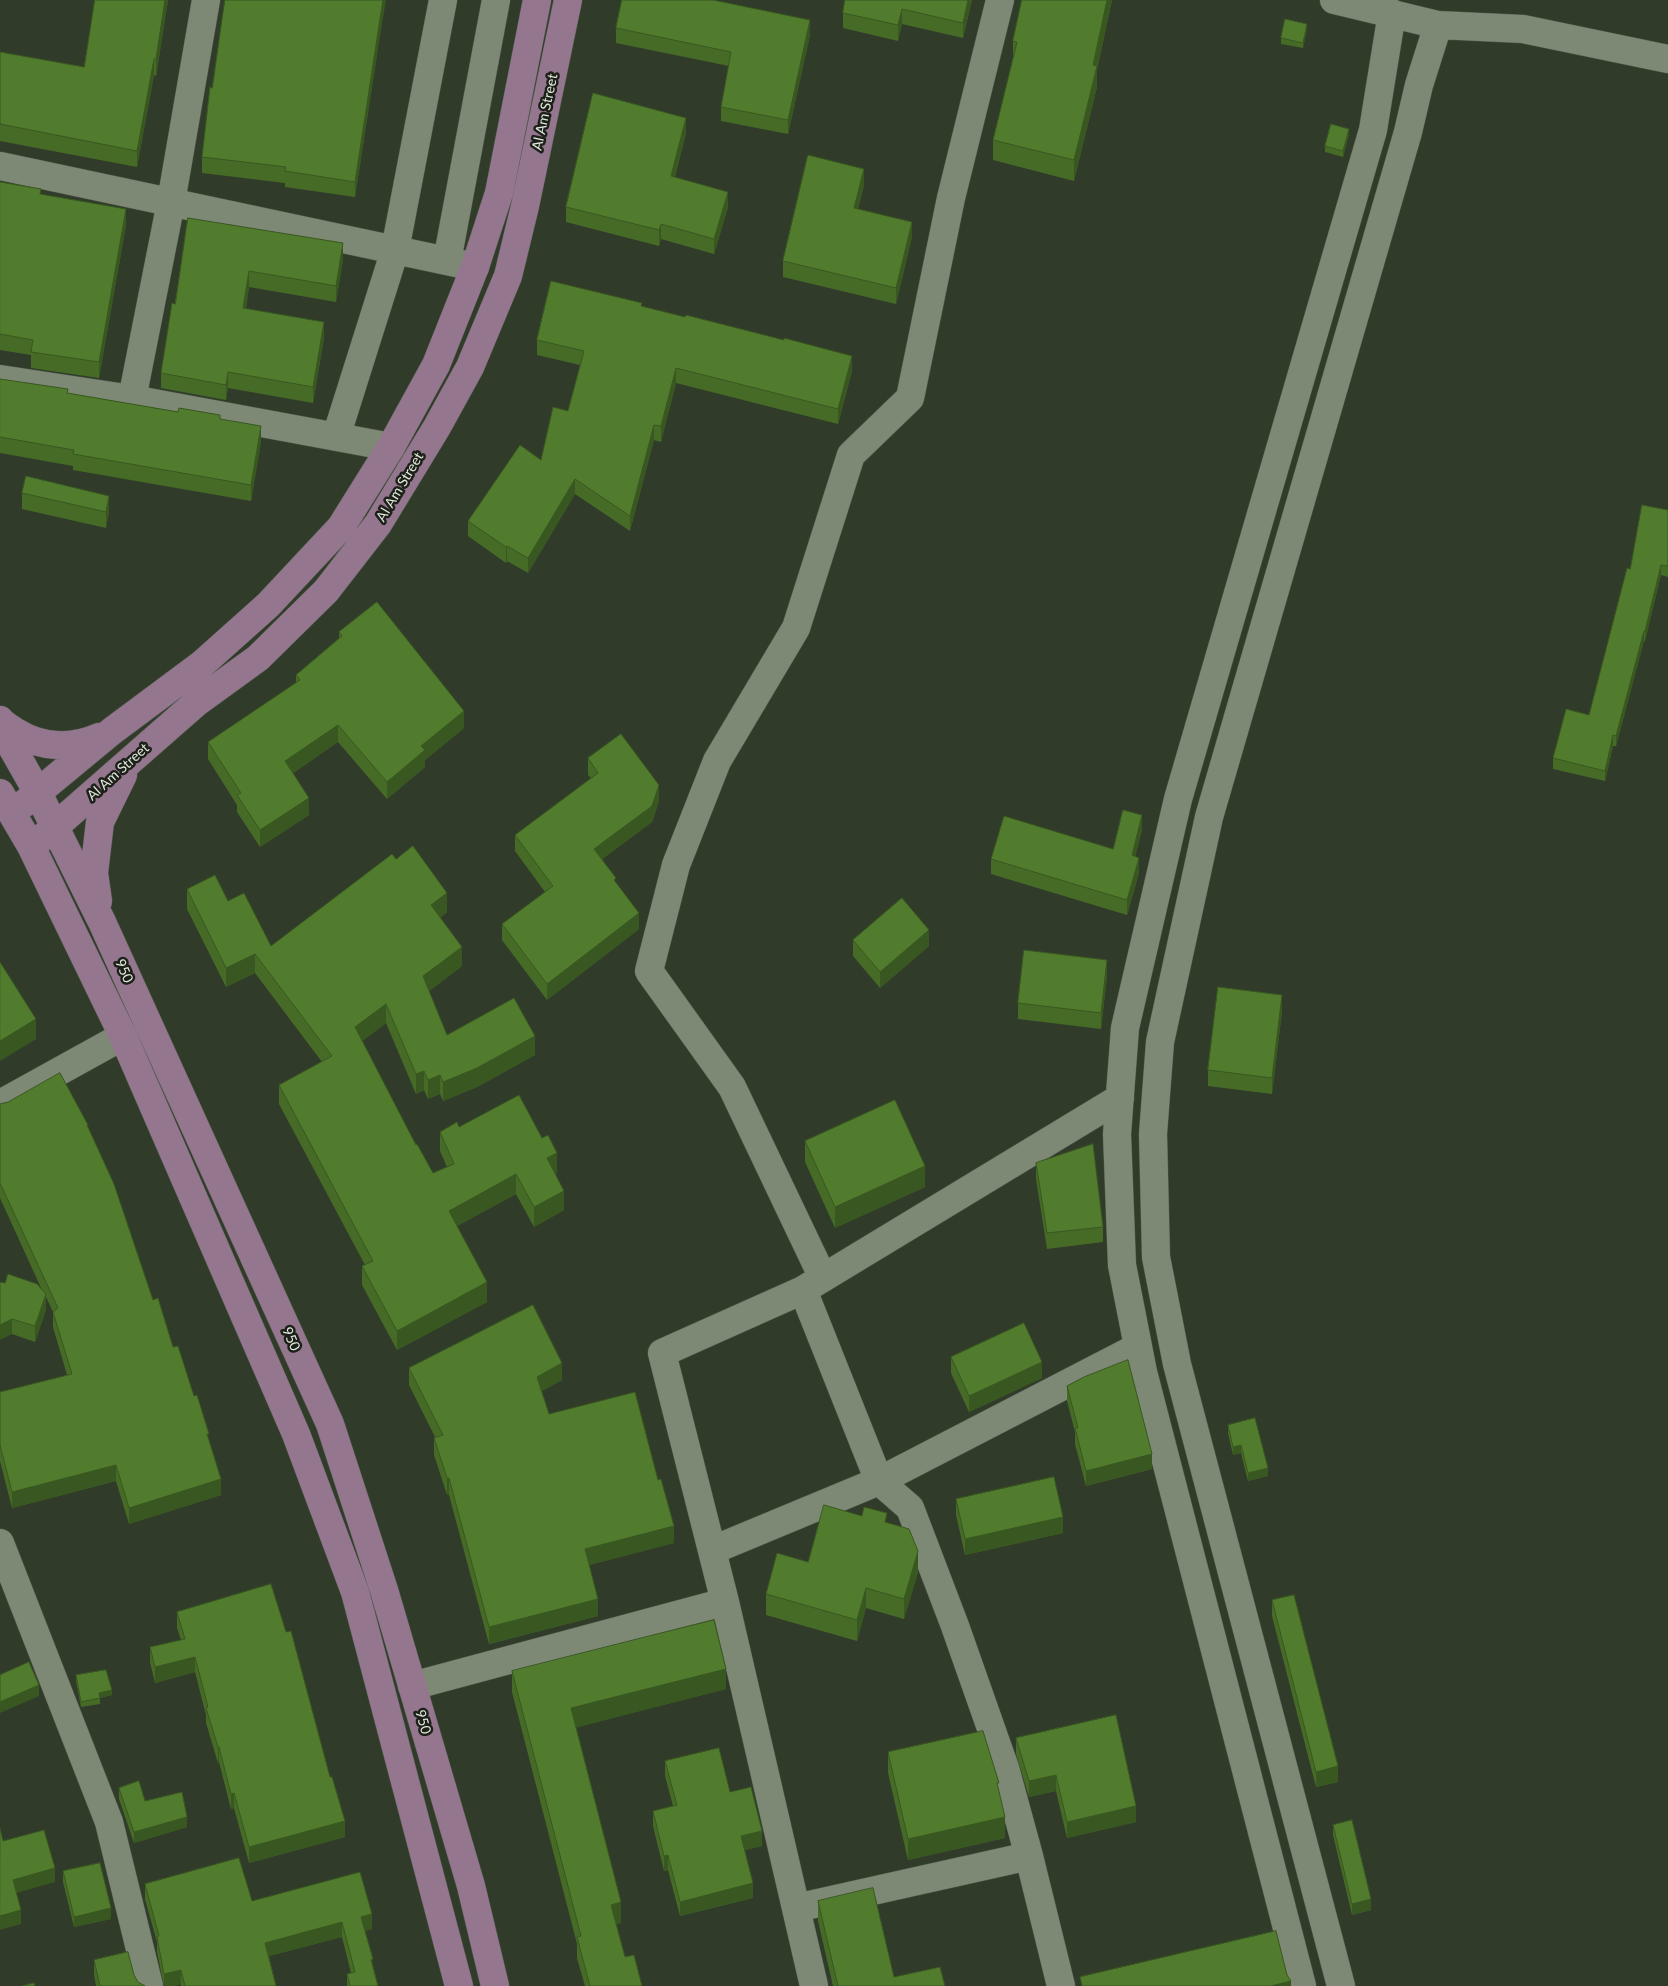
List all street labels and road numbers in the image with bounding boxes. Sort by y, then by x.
street label: Al Am Street [529,72,561,152]
street label: Al Am Street [373,449,427,525]
street label: Al Am Street [83,740,153,804]
street label: 950 [111,956,137,986]
street label: 950 [278,1324,304,1354]
street label: 950 [412,1708,434,1736]

